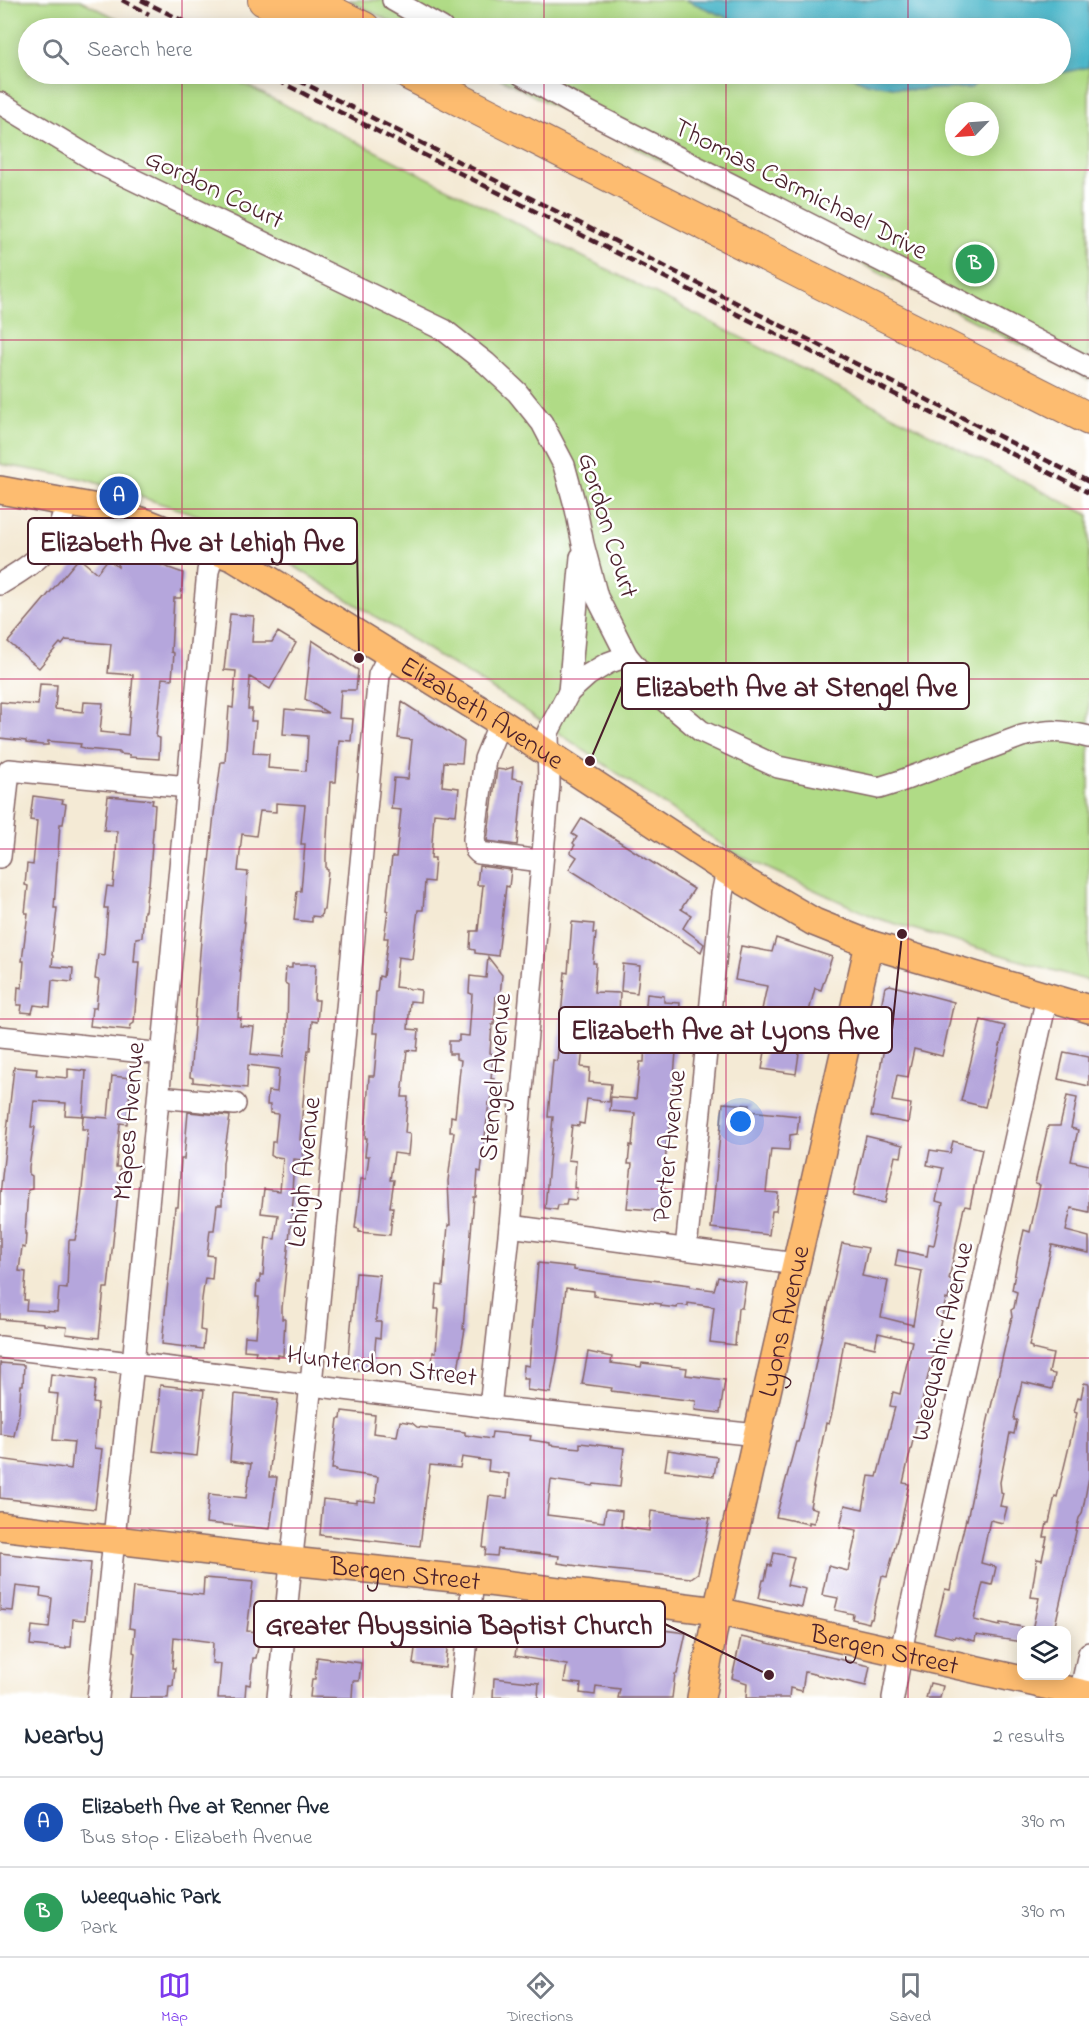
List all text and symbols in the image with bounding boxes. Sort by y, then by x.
search box [18,18,1071,84]
icon: search [39,35,72,68]
text: Search here [87,35,192,67]
north arrow [945,102,999,156]
street label: Thomas Carmichael Drive [666,109,935,272]
street label: Gordon Court [138,140,290,241]
pin: B [956,242,994,286]
street label: Gordon Court [566,448,647,603]
pin: A [100,474,138,518]
callout: Elizabeth Ave at Lehigh Ave [28,518,357,564]
text: Elizabeth Ave at Lehigh Ave [39,524,346,566]
street label: Elizabeth Avenue [391,648,572,781]
callout: Elizabeth Ave at Stengel Ave [622,663,969,709]
text: Elizabeth Ave at Stengel Ave [635,669,959,711]
street label: Stengel Avenue [470,991,523,1163]
callout: Elizabeth Ave at Lyons Ave [559,1007,892,1053]
text: Elizabeth Ave at Lyons Ave [571,1012,881,1053]
street label: Mapes Avenue [104,1039,157,1202]
street label: Porter Avenue [643,1067,698,1225]
street label: Lehigh Avenue [278,1094,333,1249]
your location [726,1107,755,1136]
street label: Weequahic Avenue [902,1237,986,1445]
street label: Lyons Avenue [749,1241,822,1401]
street label: Hunterdon Street [284,1336,479,1398]
street label: Bergen Street [327,1548,483,1603]
callout: Greater Abyssinia Baptist Church [254,1601,665,1647]
text: Greater Abyssinia Baptist Church [266,1607,652,1648]
street label: Bergen Street [805,1615,962,1687]
map controls [1017,1626,1071,1680]
button: layers [1017,1626,1071,1680]
text: Nearby [24,1718,103,1756]
text: 2 results [993,1723,1065,1752]
text: Elizabeth Ave at Renner Ave [81,1792,329,1824]
text: A [37,1808,50,1837]
text: 390 m [1022,1808,1065,1837]
text: Bus stop · Elizabeth Avenue [81,1824,312,1853]
text: Weequahic Park [81,1882,221,1914]
text: B [37,1898,50,1927]
text: 390 m [1022,1898,1065,1927]
text: Park [81,1914,117,1943]
tab: Map [158,1969,191,2029]
tab: Directions [507,1969,573,2029]
tab: Saved [889,1969,931,2029]

